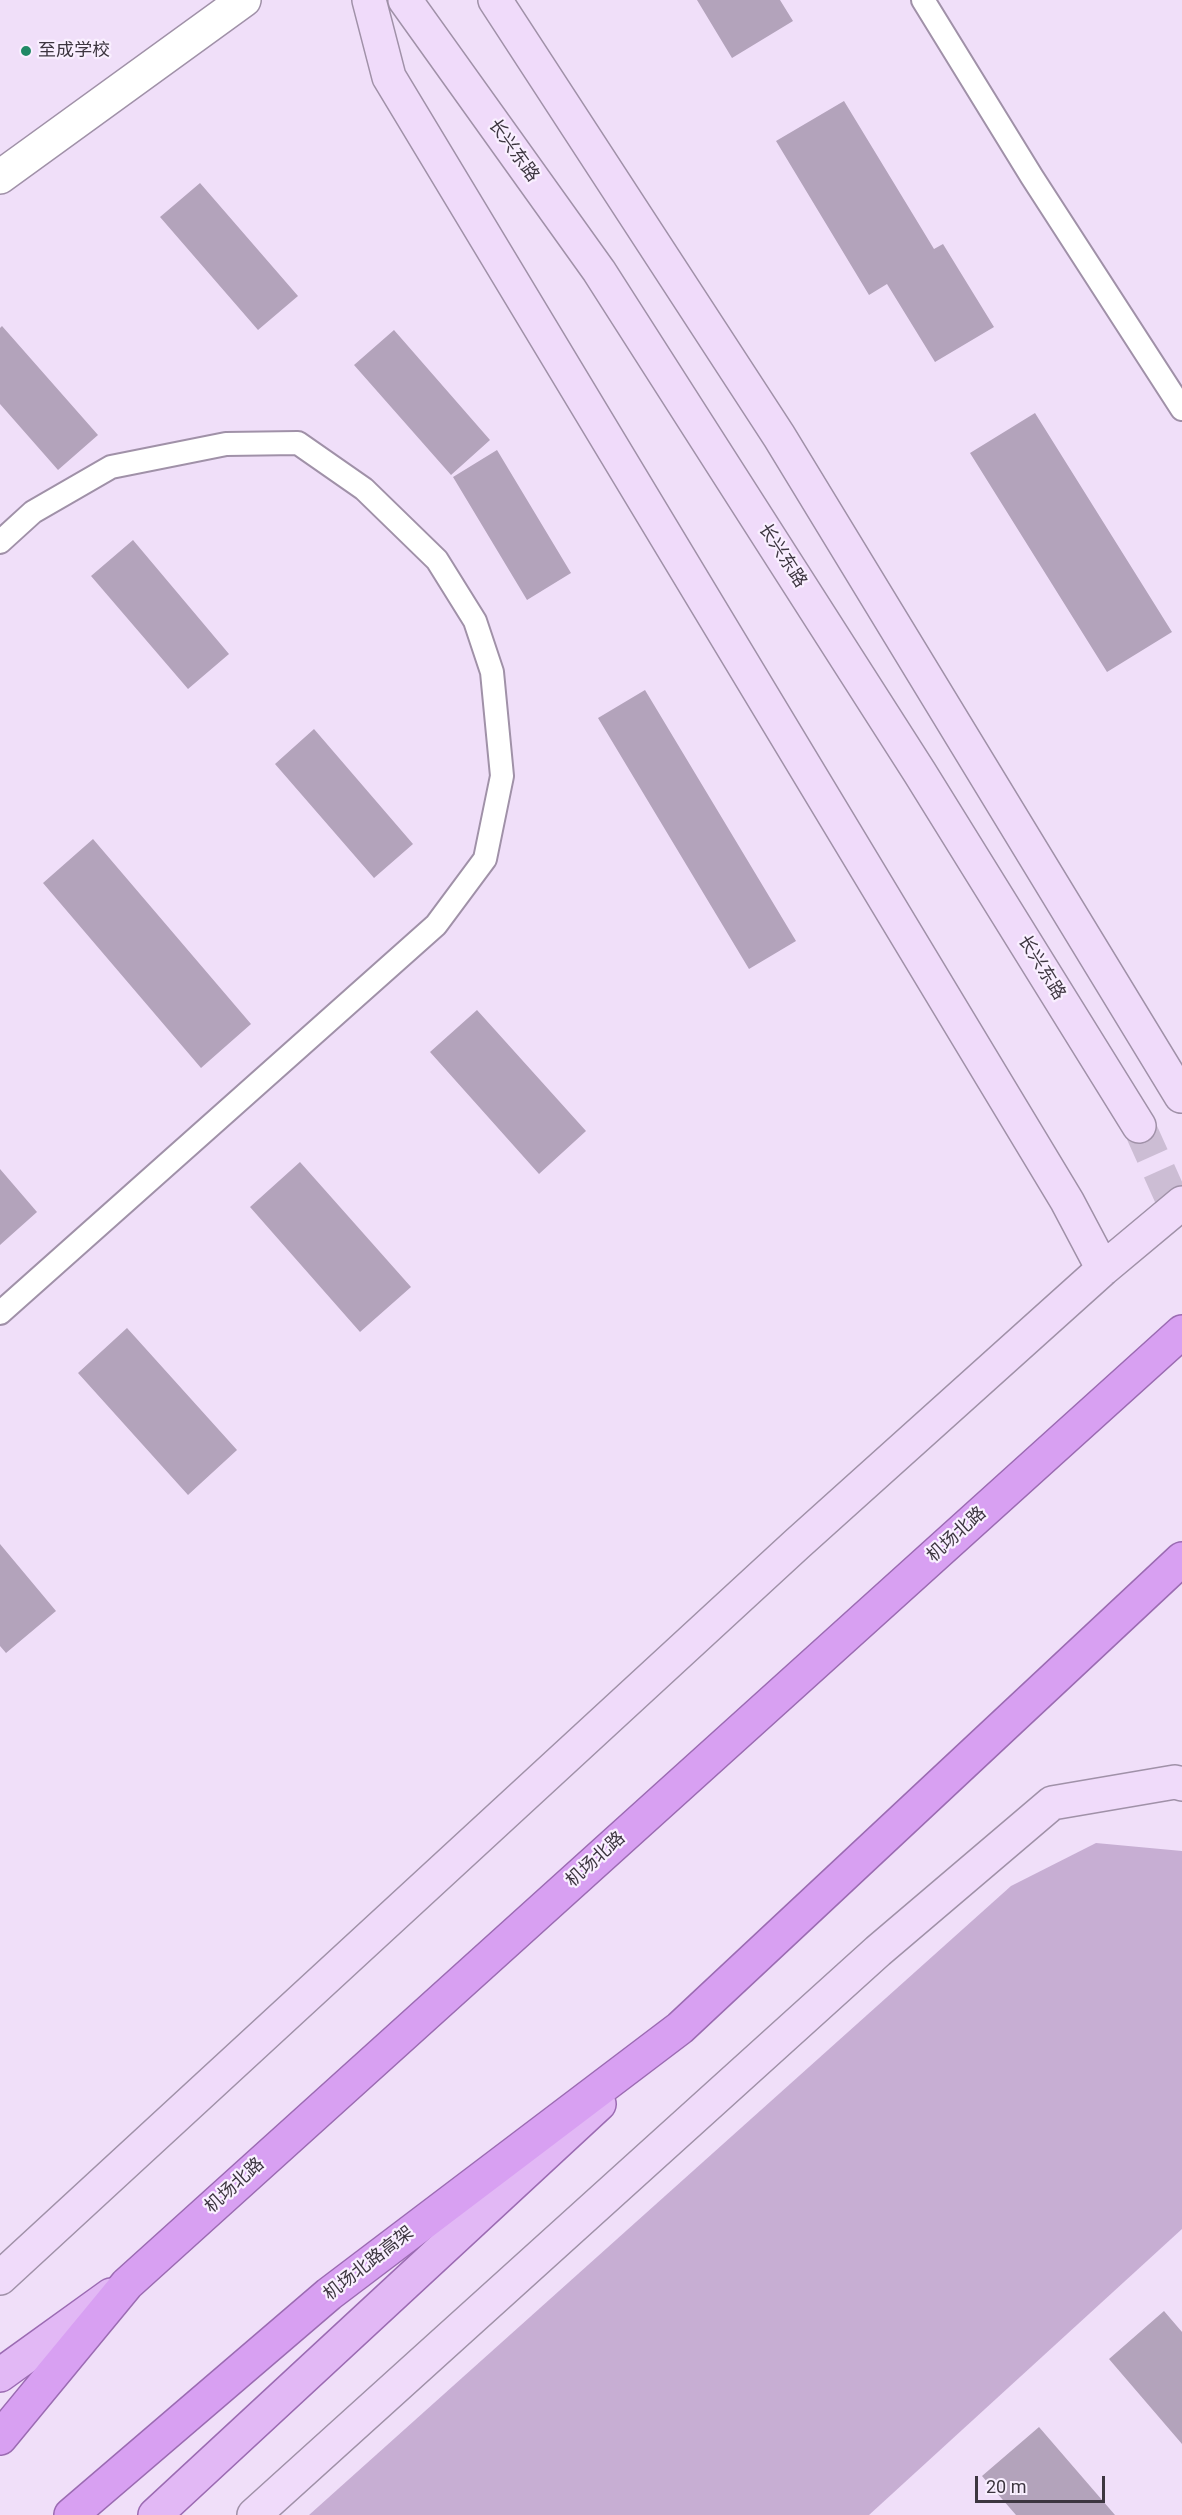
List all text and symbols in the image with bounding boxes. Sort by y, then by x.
place label: 至成学校 [38,40,110,62]
marker: 至成学校 [19,44,33,58]
street label: 长兴东路 [483,116,543,186]
street label: 长兴东路 [753,520,811,592]
street label: 长兴东路 [1013,932,1069,1004]
street label: 机场北路 [923,1503,991,1567]
street label: 机场北路 [562,1828,630,1892]
street label: 机场北路 [201,2154,269,2218]
street label: 机场北路高架 [320,2222,418,2306]
scale bar [978,2464,1108,2502]
text: 20 m [986,2476,1026,2497]

